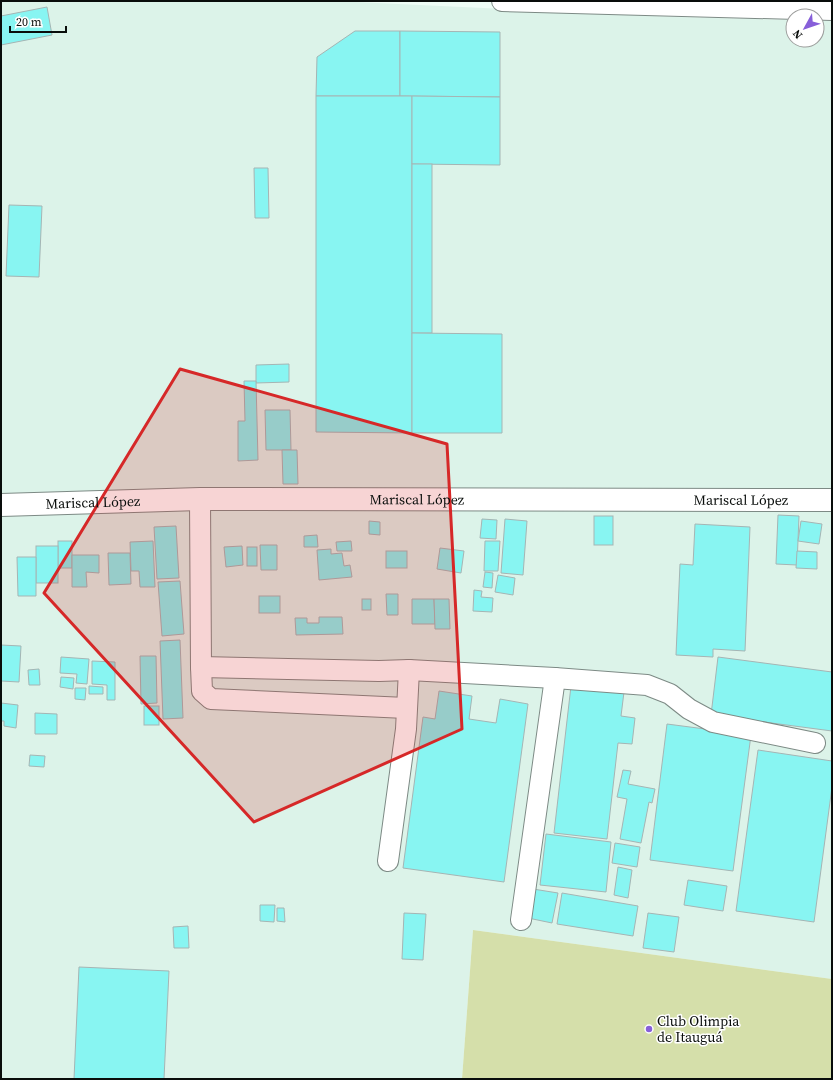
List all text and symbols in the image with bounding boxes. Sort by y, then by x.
scale bar [10,8,66,34]
north arrow [785,8,825,48]
text: 20 m [16,14,42,30]
text: N [789,26,806,42]
street label: Mariscal López [370,489,465,509]
street label: Mariscal López [694,490,789,510]
street label: Mariscal López [45,491,141,514]
place label: Club Olimpia de Itauguá [657,1011,740,1047]
marker: Club Olimpia de Itauguá [644,1024,654,1034]

